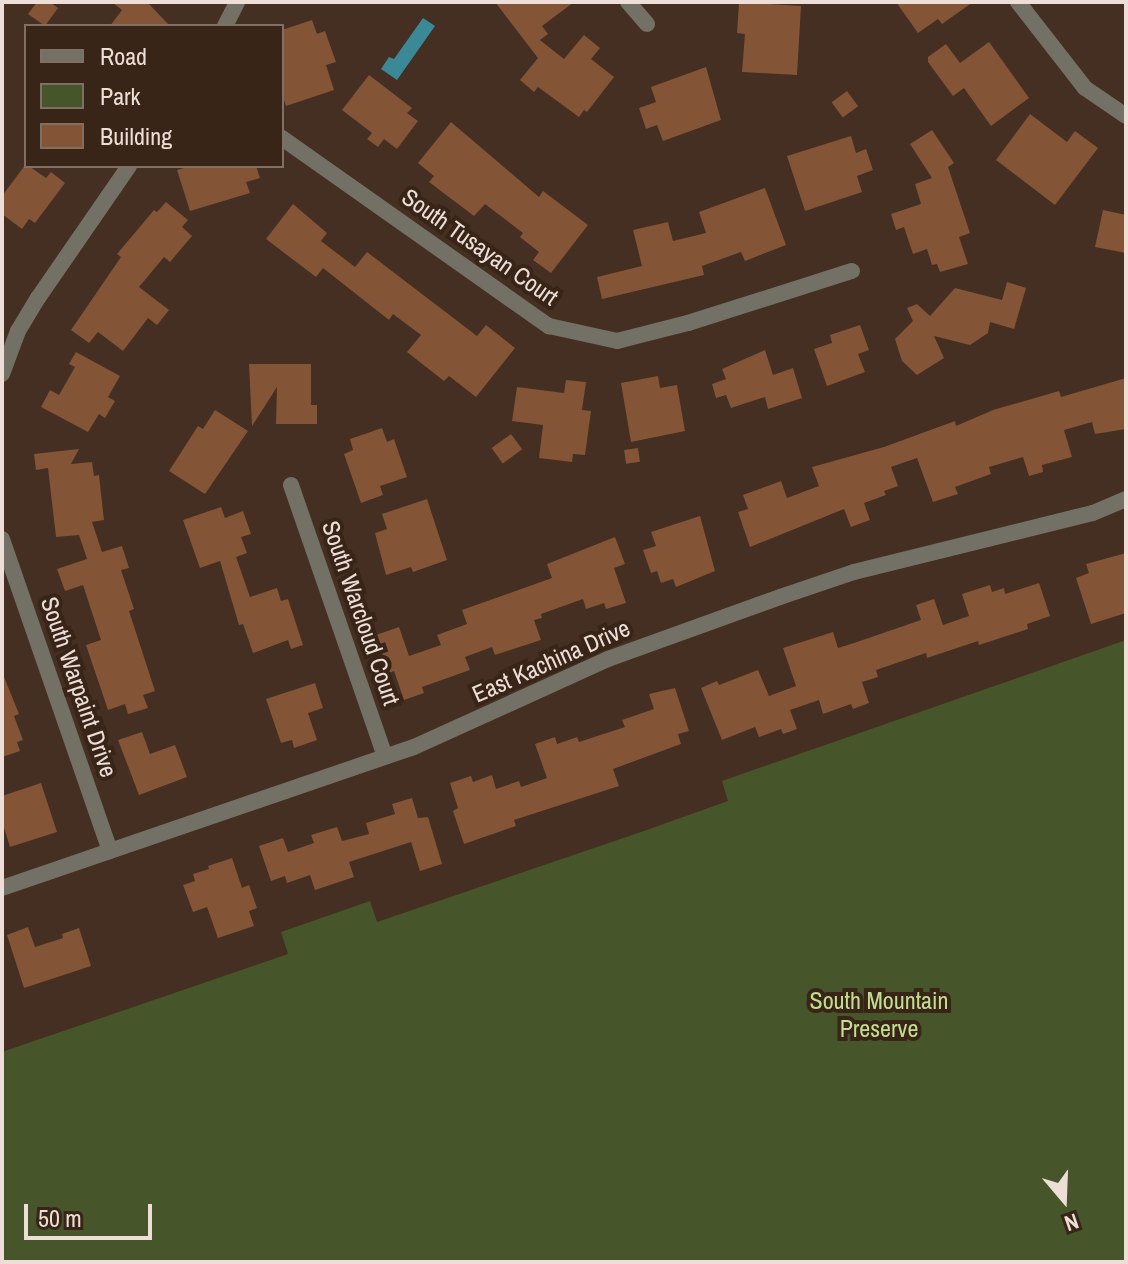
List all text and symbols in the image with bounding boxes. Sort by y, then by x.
legend [24,24,284,168]
text: Road [100,40,147,72]
text: Park [100,80,140,112]
text: Building [100,120,172,152]
street label: South Tusayan Court [396,182,564,312]
street label: South Warcloud Court [316,517,406,709]
street label: South Warpaint Drive [35,593,123,781]
street label: East Kachina Drive [468,613,634,709]
park label: South Mountain Preserve [810,987,948,1043]
north arrow [1024,1160,1104,1240]
scale bar [28,1188,156,1238]
text: 50 m [38,1202,82,1234]
text: N [1061,1206,1083,1239]

